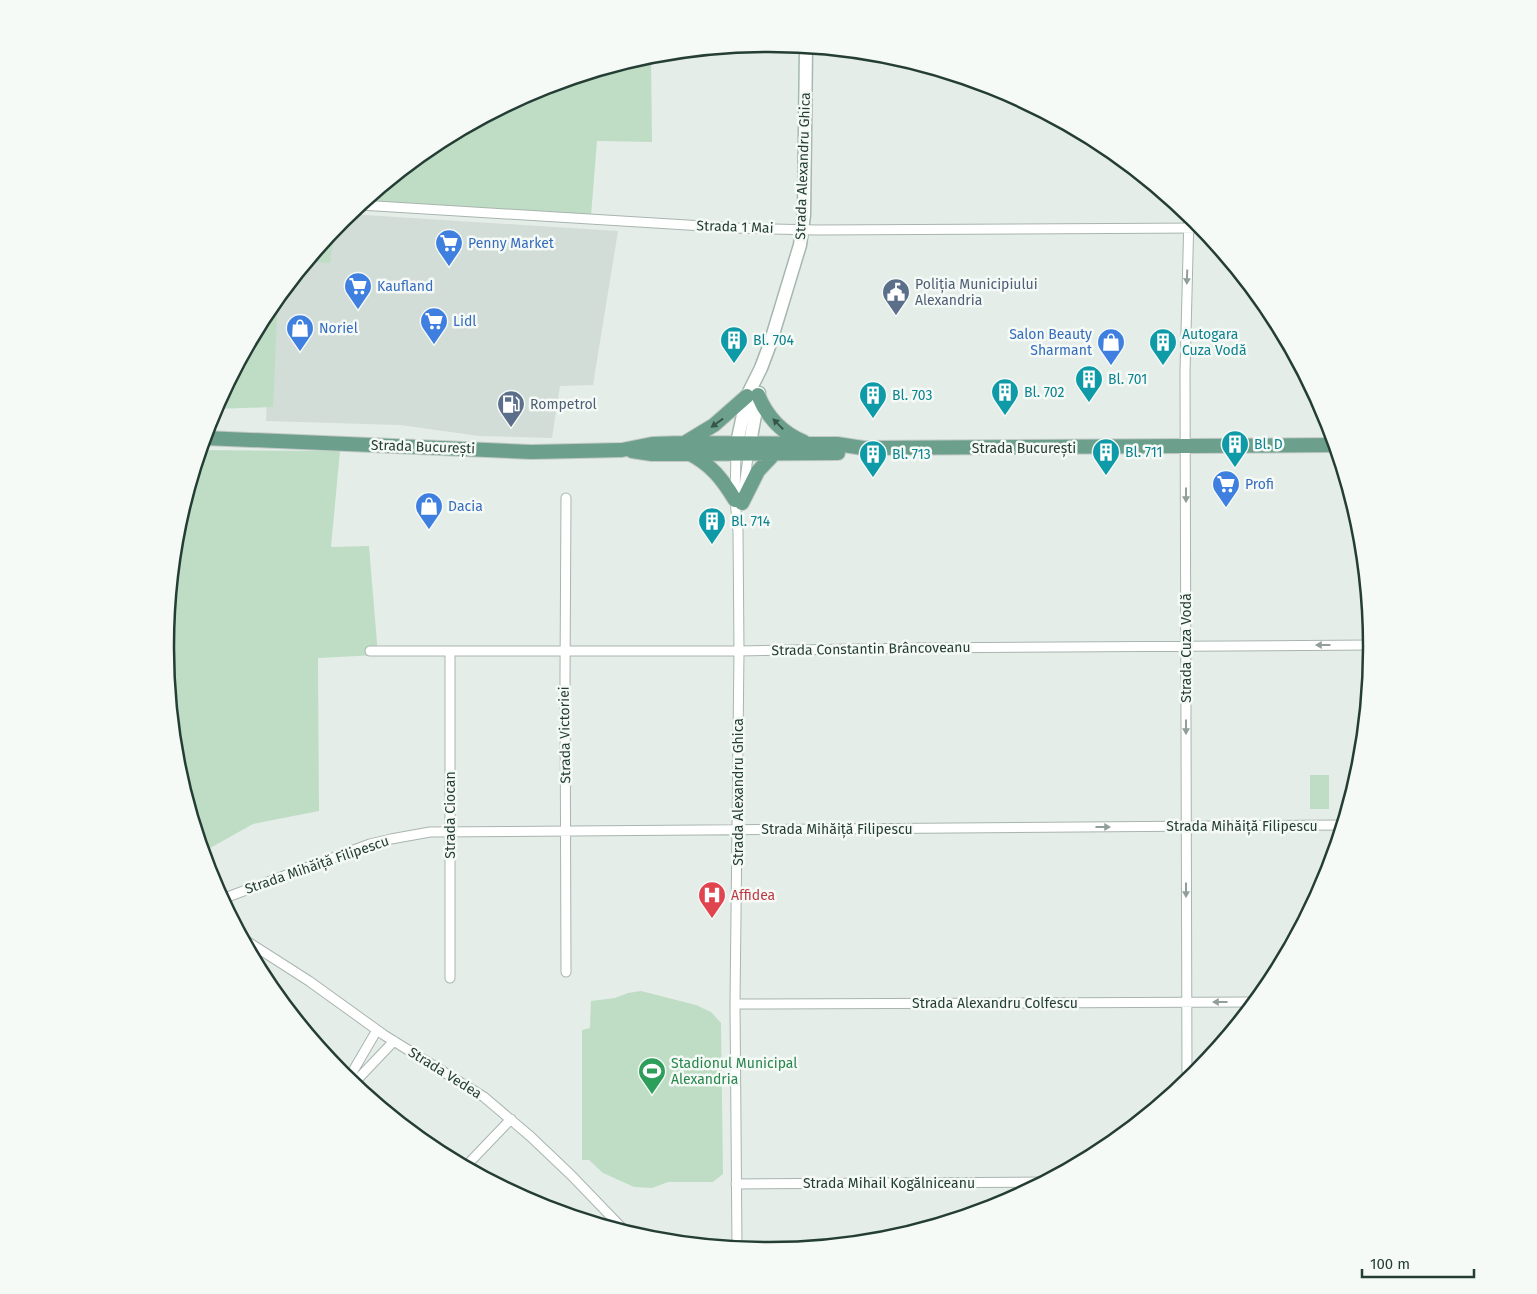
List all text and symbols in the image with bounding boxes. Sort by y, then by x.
street label: Strada Alexandru Ghica [792,92,814,240]
street label: Strada 1 Mai [696,217,774,237]
supermarket icon: Penny Market [434,228,464,267]
place label: Penny Market [468,235,555,252]
one-way arrow [1183,269,1191,285]
supermarket icon: Kaufland [343,271,373,310]
place label: Poliția Municipiului Alexandria [915,276,1038,309]
public building icon: Poliția Municipiului Alexandria [881,277,911,316]
place label: Kaufland [377,278,433,295]
supermarket icon: Lidl [419,306,449,345]
shop icon: Noriel [285,313,315,352]
place label: Lidl [453,313,476,330]
place label: Noriel [319,320,358,337]
building icon: Bl. 704 [719,325,749,364]
place label: Salon Beauty Sharmant [1009,326,1093,359]
place label: Autogara Cuza Vodă [1182,326,1247,359]
shop icon: Salon Beauty Sharmant [1096,327,1126,366]
building icon: Autogara Cuza Vodă [1148,327,1178,366]
place label: Bl. 704 [753,332,795,349]
building icon: Bl. 701 [1074,364,1104,403]
place label: Bl. 701 [1108,371,1147,388]
building icon: Bl. 702 [990,377,1020,416]
building icon: Bl. 703 [858,380,888,419]
place label: Bl. 702 [1024,384,1064,401]
place label: Bl. 703 [892,387,932,404]
fuel station icon: Rompetrol [496,389,526,428]
place label: Rompetrol [530,396,597,413]
one-way arrow [711,417,724,428]
one-way arrow [772,419,784,431]
building icon: Bl. D [1220,429,1250,468]
place label: Bl. D [1254,436,1283,453]
street label: Strada București [370,437,475,458]
building icon: Bl. 711 [1091,437,1121,476]
building icon: Bl. 713 [858,439,888,478]
street label: Strada București [972,440,1076,458]
place label: Bl. 711 [1125,444,1163,461]
place label: Bl. 713 [892,446,931,463]
supermarket icon: Profi [1211,469,1241,508]
place label: Profi [1245,476,1274,493]
one-way arrow [1182,487,1190,503]
shop icon: Dacia [414,491,444,530]
place label: Dacia [448,498,483,515]
building icon: Bl. 714 [697,506,727,545]
place label: Bl. 714 [731,513,771,530]
street label: Strada Cuza Vodă [1178,593,1195,703]
street label: Strada Constantin Brâncoveanu [771,639,971,659]
one-way arrow [1314,641,1330,649]
street label: Strada Victoriei [556,686,574,784]
street label: Strada Alexandru Ghica [730,718,747,866]
one-way arrow [1182,720,1190,736]
street label: Strada Ciocan [442,771,459,859]
street label: Strada Mihăiță Filipescu [1166,818,1318,836]
street label: Strada Mihăiță Filipescu [761,821,913,839]
one-way arrow [1096,823,1112,831]
street label: Strada Mihăiță Filipescu [243,832,392,899]
hospital icon: Affidea [697,880,727,919]
one-way arrow [1182,882,1190,898]
place label: Affidea [731,887,775,904]
street label: Strada Alexandru Colfescu [912,995,1078,1012]
one-way arrow [1212,998,1228,1006]
street label: Strada Vedea [405,1044,485,1102]
place label: Stadionul Municipal Alexandria [671,1055,797,1088]
sports icon: Stadionul Municipal Alexandria [637,1056,667,1095]
street label: Strada Mihail Kogălniceanu [803,1175,975,1192]
scale bar [1362,1246,1474,1278]
text: 100 m [1370,1255,1410,1273]

